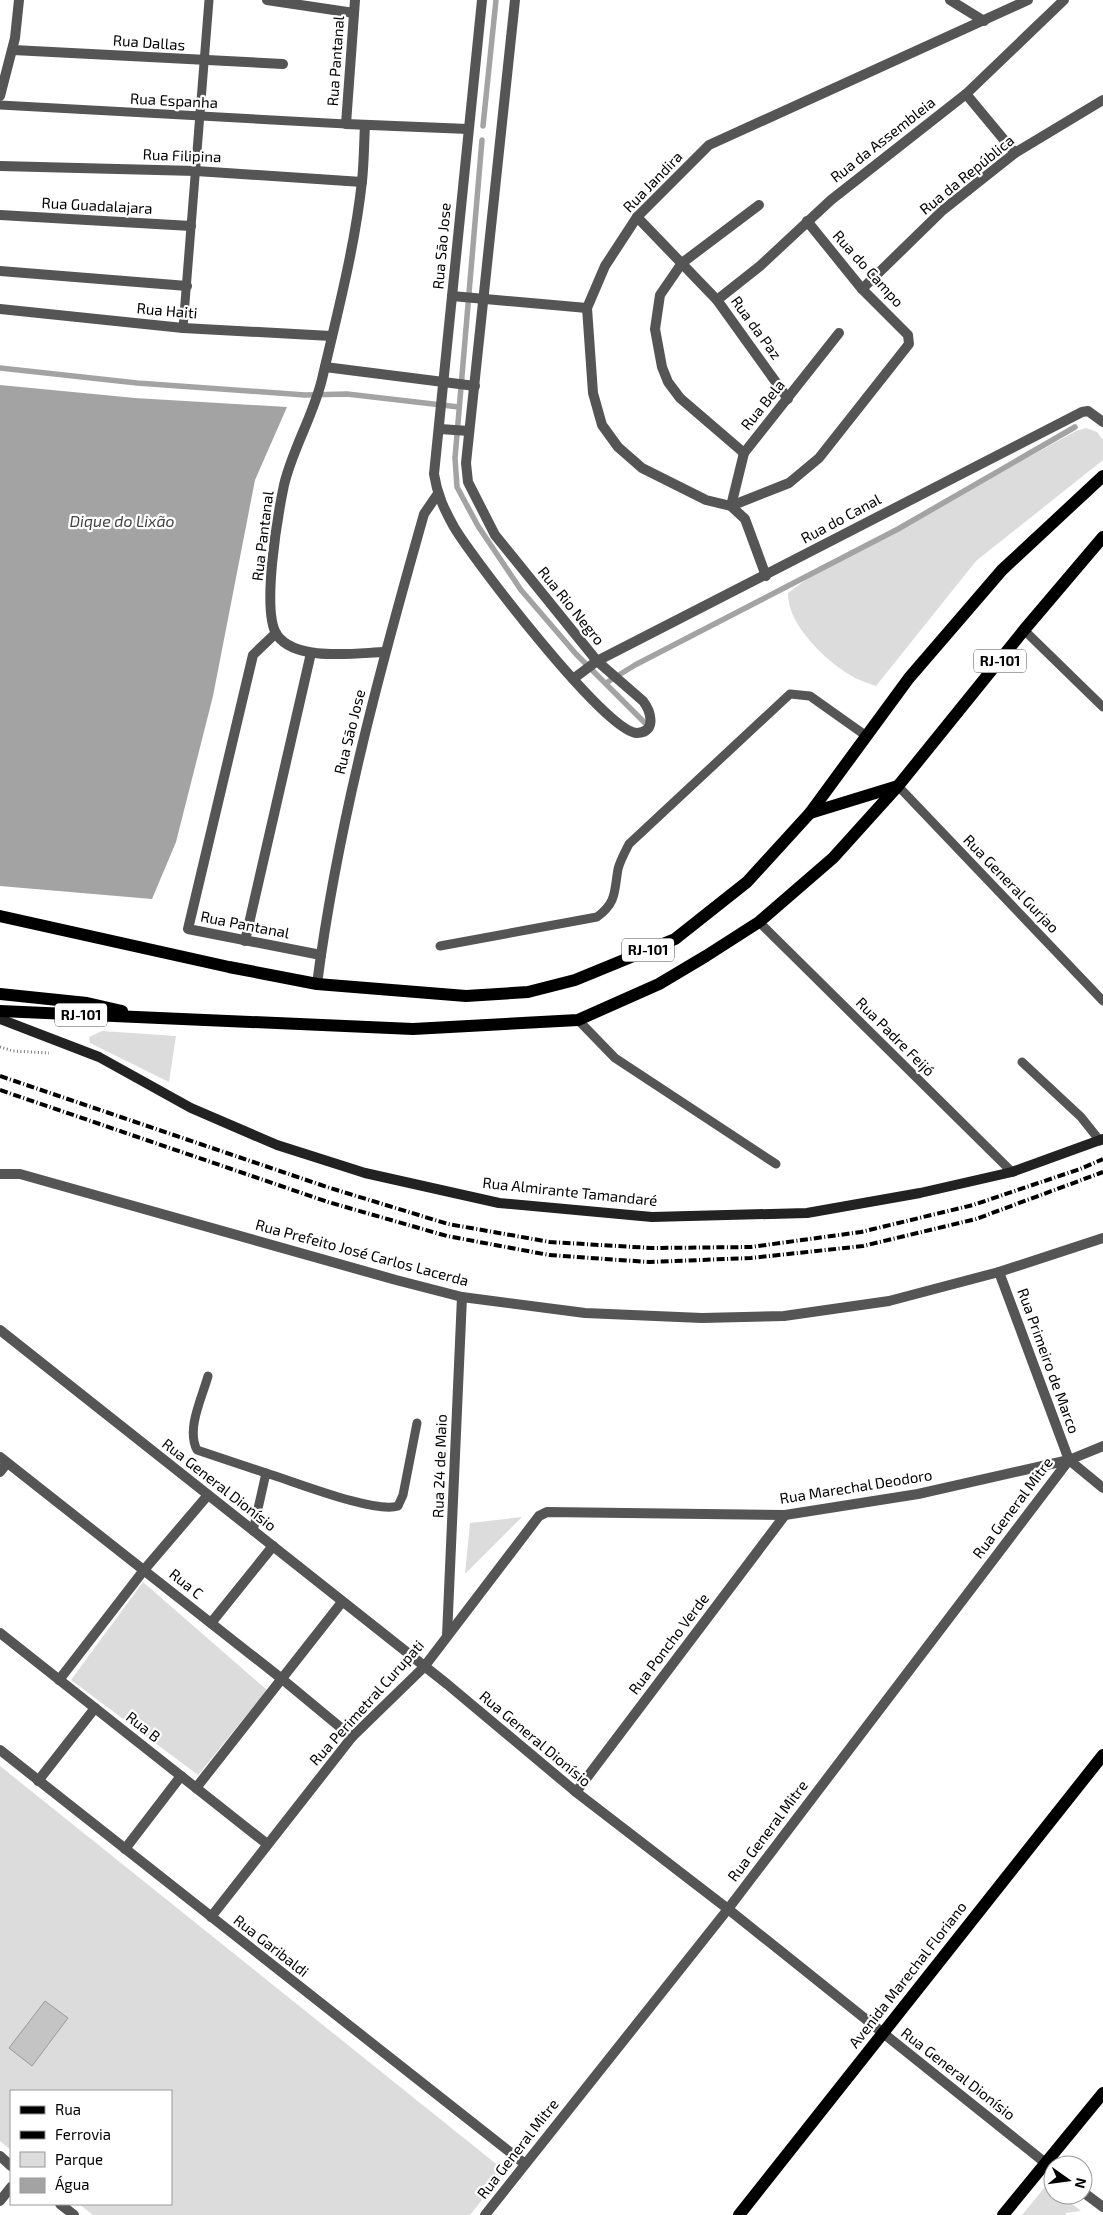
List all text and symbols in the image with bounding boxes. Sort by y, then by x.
street label: Rua Pantanal [323,15,347,107]
street label: Rua Dallas [112,31,186,54]
street label: Rua Espanha [130,89,218,111]
street label: Rua da Assembleia [826,93,938,186]
street label: Rua da República [915,131,1017,218]
street label: Rua Filipina [142,145,222,165]
street label: Rua Jandira [619,147,686,216]
street label: Rua Guadalajara [41,193,153,218]
street label: Rua Sāo Jose [428,202,454,290]
street label: Rua do Campo [830,226,908,310]
street label: Rua da Paz [728,292,786,363]
street label: Rua Haiti [136,298,198,322]
street label: Rua Bela [737,376,788,433]
street label: Rua Pantanal [248,489,277,582]
street label: Rua do Canal [797,489,884,547]
water label: Dique do Lixão [69,511,175,530]
street label: Rua Rio Negro [535,563,609,648]
road number: RJ-101 [974,649,1026,672]
street label: Rua Sāo Jose [330,687,368,776]
street label: Rua General Gurjao [959,830,1063,937]
street label: Rua Pantanal [199,907,292,942]
road number: RJ-101 [622,938,674,962]
street label: Rua Padre Feijó [852,993,939,1080]
road number: RJ-101 [55,1004,107,1026]
street label: Rua Almirante Tamandaré [482,1173,658,1209]
street label: Rua Prefeito José Carlos Lacerda [254,1215,471,1289]
street label: Rua Primeiro de Marco [1014,1285,1084,1436]
street label: Rua 24 de Maio [428,1414,450,1518]
street label: Rua General Dionísio [159,1434,280,1534]
street label: Rua General Mitre [968,1453,1056,1561]
street label: Rua Marechal Deodoro [778,1465,933,1507]
street label: Rua C [166,1564,207,1602]
street label: Rua Poncho Verde [624,1589,712,1698]
street label: Rua Perimetral Curupati [305,1636,427,1769]
street label: Rua General Dionísio [476,1686,595,1790]
street label: Rua B [123,1707,164,1745]
street label: Rua General Mitre [723,1776,811,1884]
street label: Avenida Marechal Floriano [844,1898,970,2051]
street label: Rua Garibaldi [230,1910,313,1980]
street label: Rua General Dionísio [898,2023,1019,2123]
legend [10,2090,172,2205]
street label: Rua General Mitre [473,2095,562,2202]
text: Rua [55,2100,81,2118]
text: Ferrovia [55,2125,111,2143]
text: Parque [55,2150,103,2168]
north arrow [1043,2155,1093,2205]
text: Água [55,2175,90,2193]
text: N [1072,2176,1091,2190]

